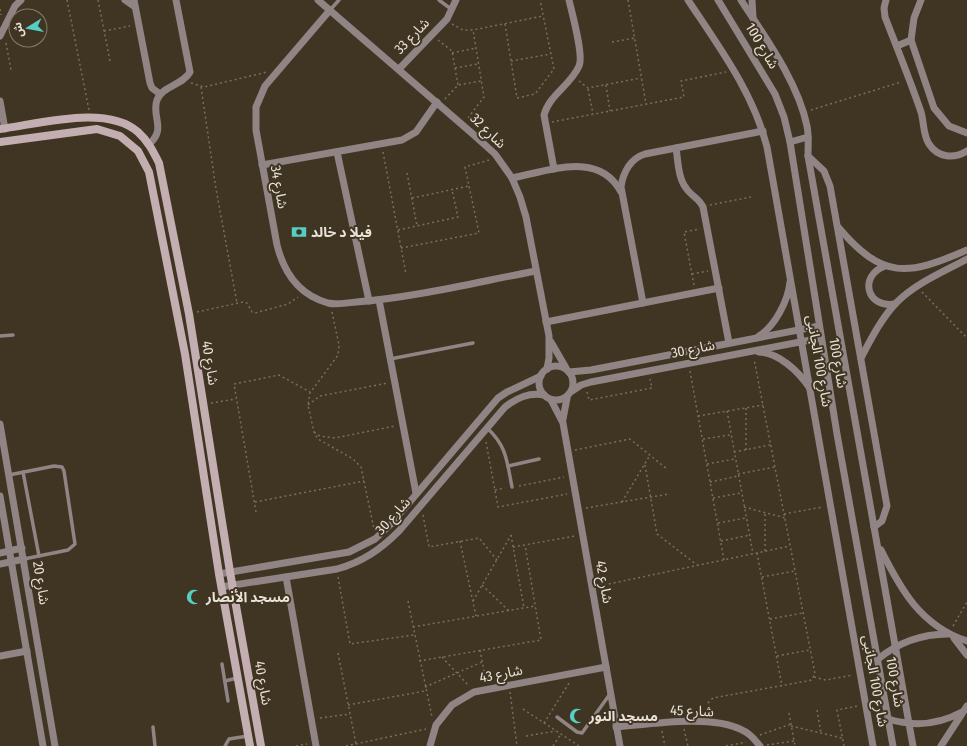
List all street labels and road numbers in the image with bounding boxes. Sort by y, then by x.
street label: شارع 33 [391,15,435,59]
street label: شارع 100 [740,20,782,73]
street label: شارع 32 [465,110,509,153]
street label: شارع 34 [265,164,291,210]
street label: شارع 100 الجانبى [801,314,835,409]
street label: شارع 30 [670,336,717,364]
street label: شارع 100 [823,337,851,390]
street label: شارع 40 [196,340,222,387]
street label: شارع 30 [372,494,416,539]
street label: شارع 42 [590,559,616,605]
street label: شارع 20 [27,560,53,606]
street label: شارع 100 الجانبى [857,634,891,729]
street label: شارع 100 [880,656,908,709]
street label: شارع 40 [249,660,275,707]
street label: شارع 43 [478,662,524,688]
street label: شارع 45 [670,702,714,722]

